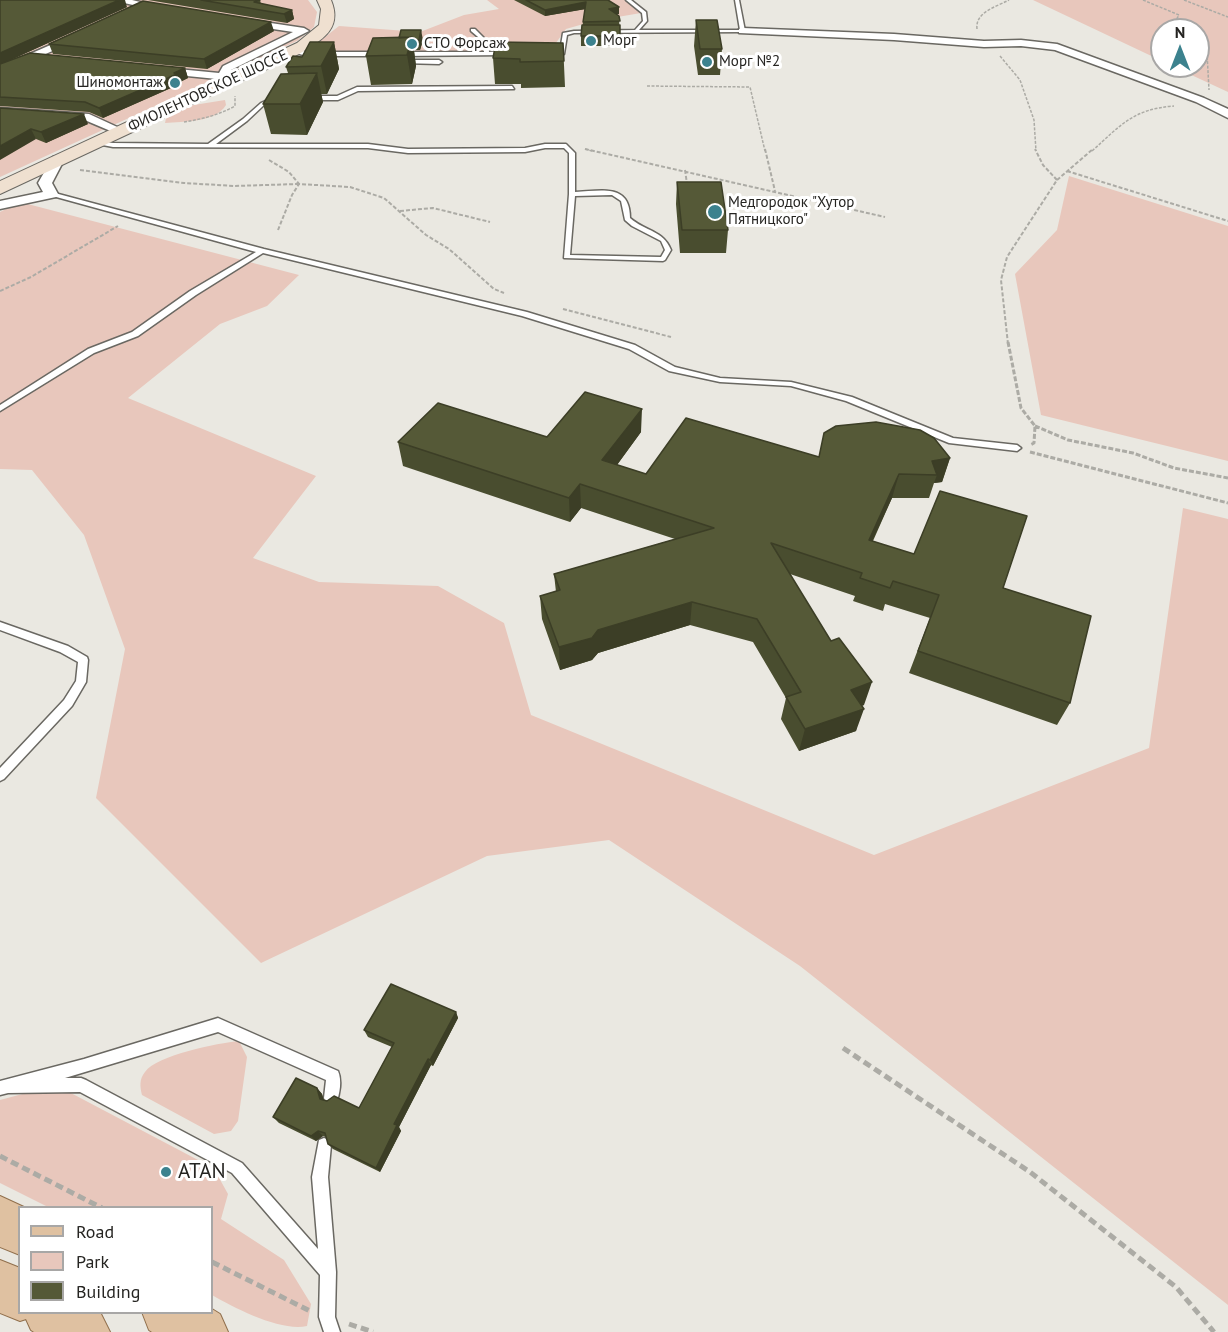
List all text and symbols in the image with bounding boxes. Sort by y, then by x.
north arrow [1150,18,1210,78]
text: N [1175,22,1185,42]
place label: Морг [603,32,637,50]
marker: Морг [584,34,598,48]
place label: СТО Форсаж [424,35,506,53]
marker: СТО Форсаж [405,37,419,51]
street label: ФИОЛЕНТОВСКОЕ ШОССЕ [125,46,291,136]
place label: Морг №2 [719,53,780,71]
marker: Морг №2 [700,55,714,69]
place label: Шиномонтаж [76,74,163,92]
marker: Шиномонтаж [168,76,182,90]
place label: Медгородок "Хутор Пятницкого" [728,194,854,229]
marker: Медгородок "Хутор Пятницкого" [706,203,724,221]
place label: ATAN [178,1159,226,1185]
marker: ATAN [159,1165,173,1179]
legend [18,1206,213,1314]
text: Road [76,1220,114,1243]
text: Park [76,1250,109,1273]
text: Building [76,1280,140,1303]

